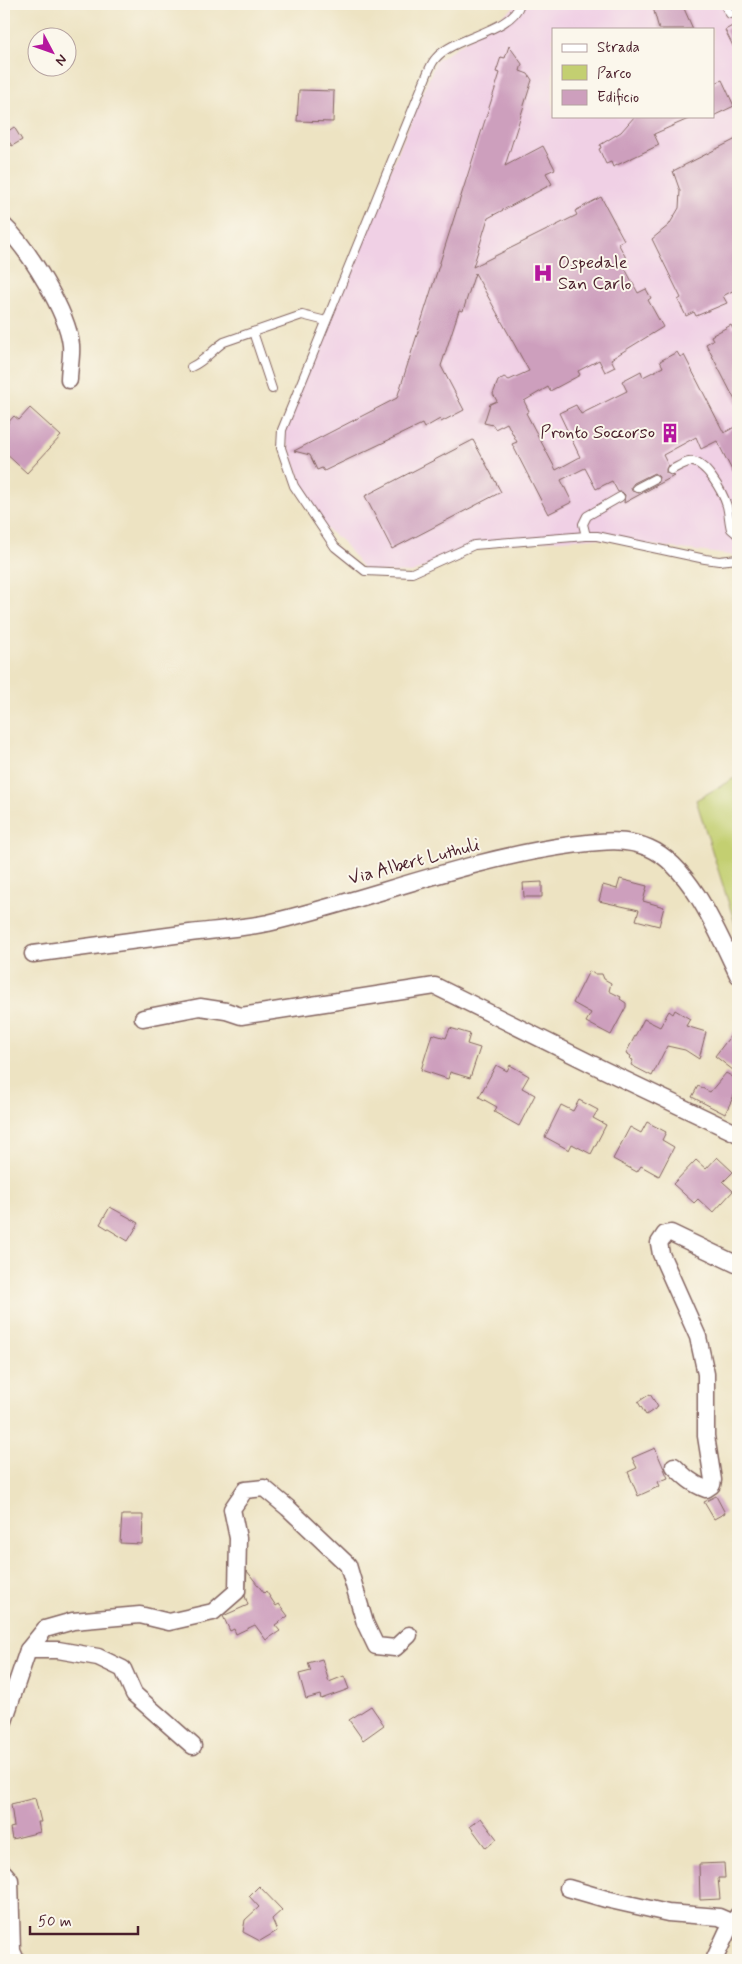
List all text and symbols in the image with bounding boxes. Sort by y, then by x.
north arrow [28,28,78,78]
legend [552,28,714,118]
text: Strada [597,38,640,58]
text: N [51,50,71,69]
text: Parco [597,64,631,84]
text: Edificio [597,88,639,108]
place label: Ospedale San Carlo [558,251,632,296]
hospital icon: Ospedale San Carlo [532,262,554,284]
place label: Pronto Soccorso [540,421,655,445]
building icon: Pronto Soccorso [659,422,681,444]
street label: Via Albert Luthuli [346,833,482,891]
scale bar [30,1904,138,1936]
text: 50 m [38,1912,72,1932]

